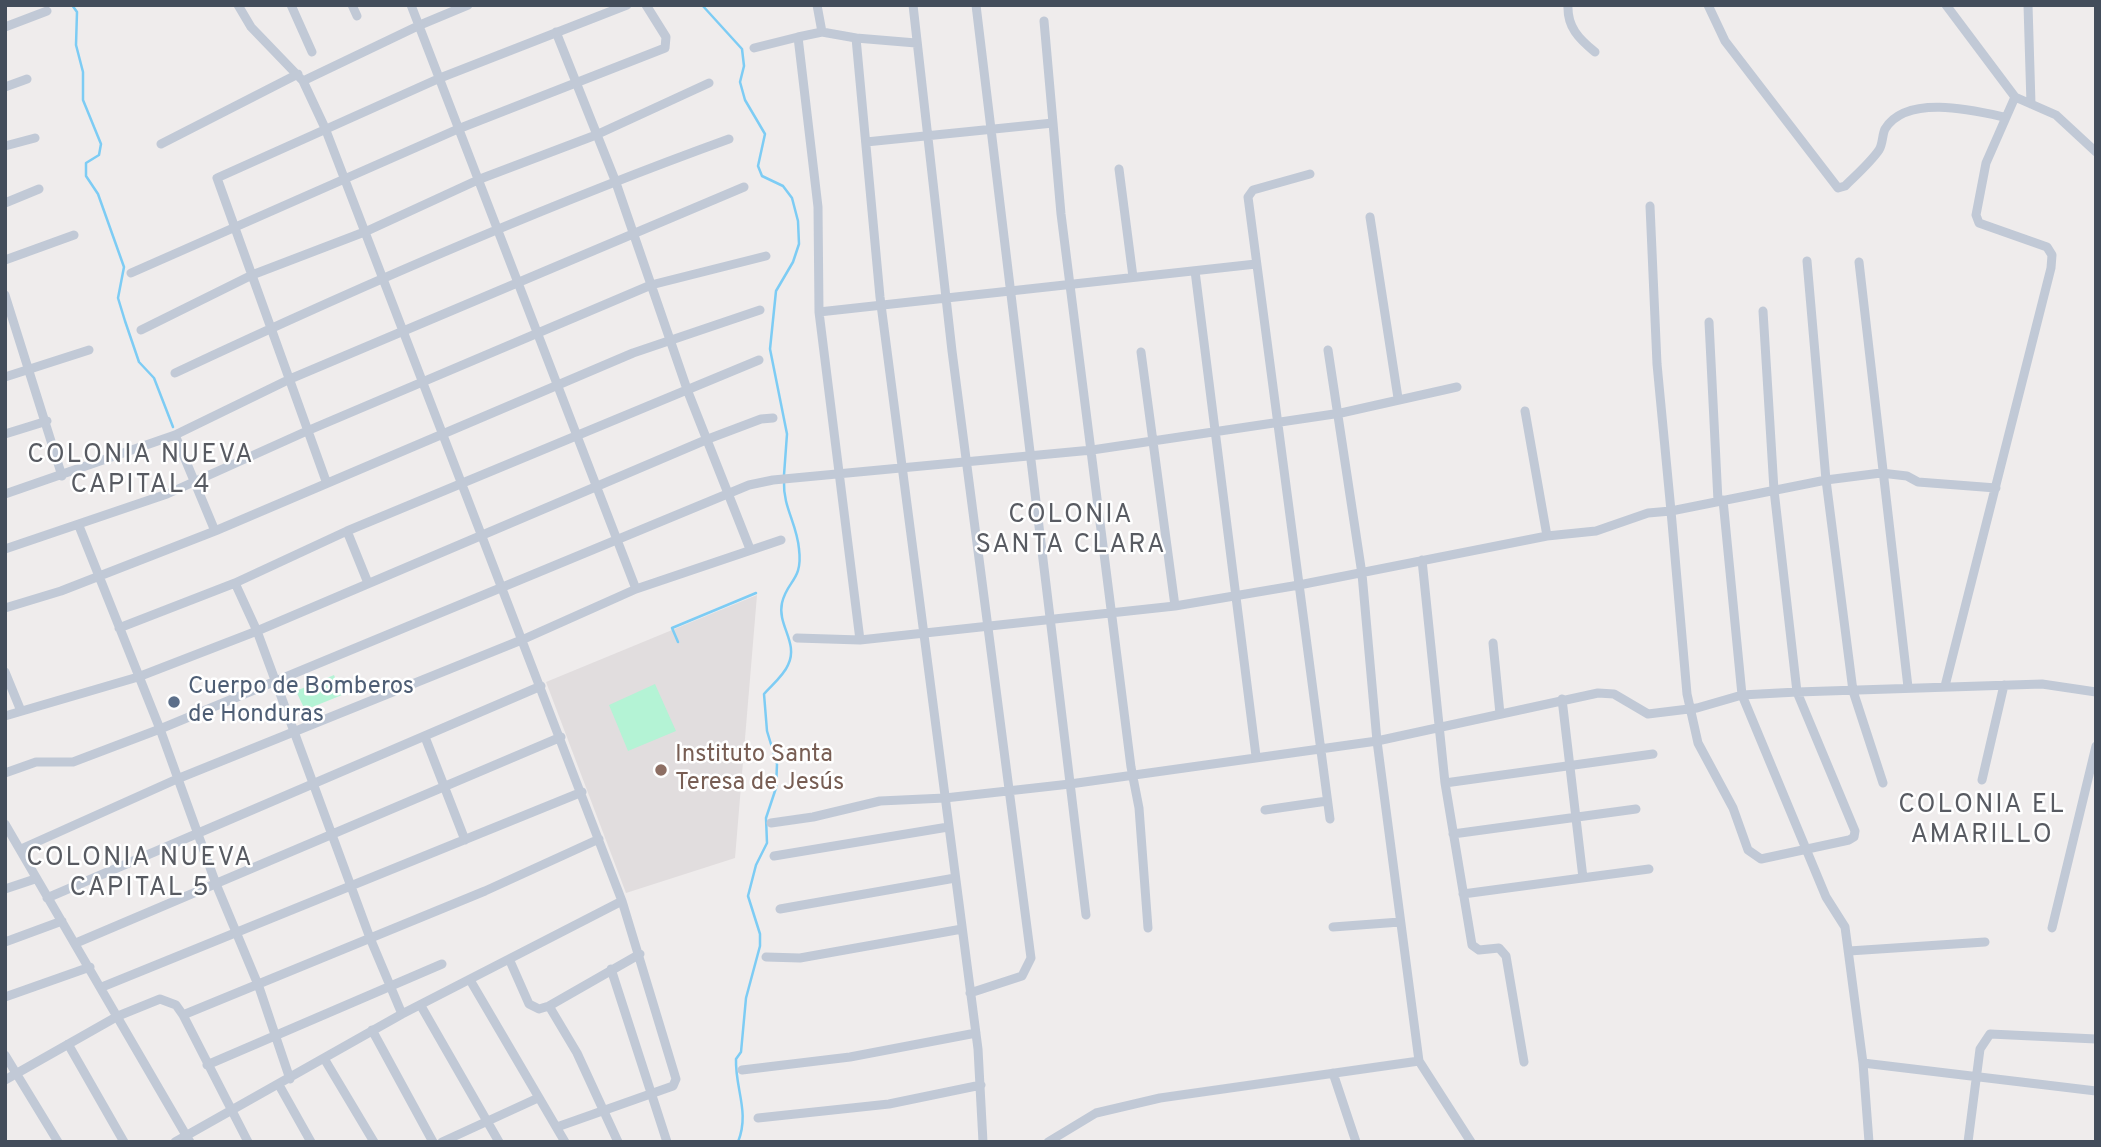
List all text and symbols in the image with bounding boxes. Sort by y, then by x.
district label: COLONIA NUEVA CAPITAL 4 [29,441,253,503]
district label: COLONIA SANTA CLARA [977,501,1165,562]
place label: Cuerpo de Bomberos de Honduras [188,674,414,730]
marker: Cuerpo de Bomberos de Honduras [166,694,182,710]
place label: Instituto Santa Teresa de Jesús [675,742,844,798]
marker: Instituto Santa Teresa de Jesús [653,762,669,778]
district label: COLONIA EL AMARILLO [1900,791,2064,852]
district label: COLONIA NUEVA CAPITAL 5 [28,844,252,906]

